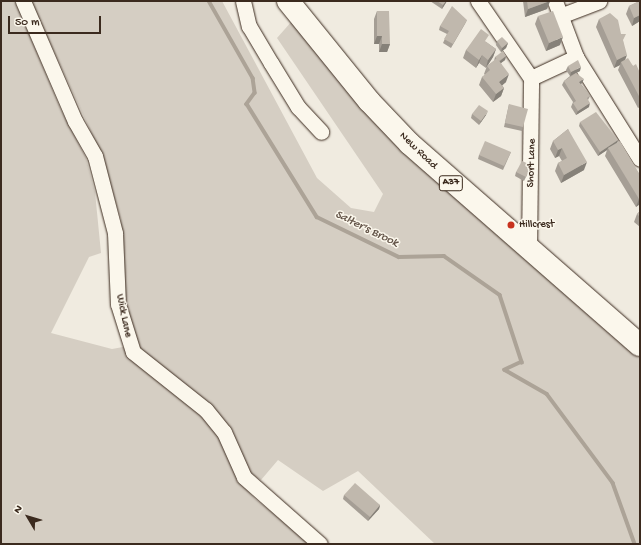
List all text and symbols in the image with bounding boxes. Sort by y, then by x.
scale bar [10,8,103,34]
text: 50 m [15,16,40,30]
street label: New Road [396,130,440,172]
street label: Short Lane [525,138,539,188]
road number: A37 [438,175,464,191]
water label: Salter's Brook [332,208,400,252]
place label: Hillcrest [519,218,554,232]
marker: Hillcrest [506,220,516,230]
street label: Wick Lane [112,293,134,339]
north arrow [8,497,48,537]
text: N [12,503,25,516]

